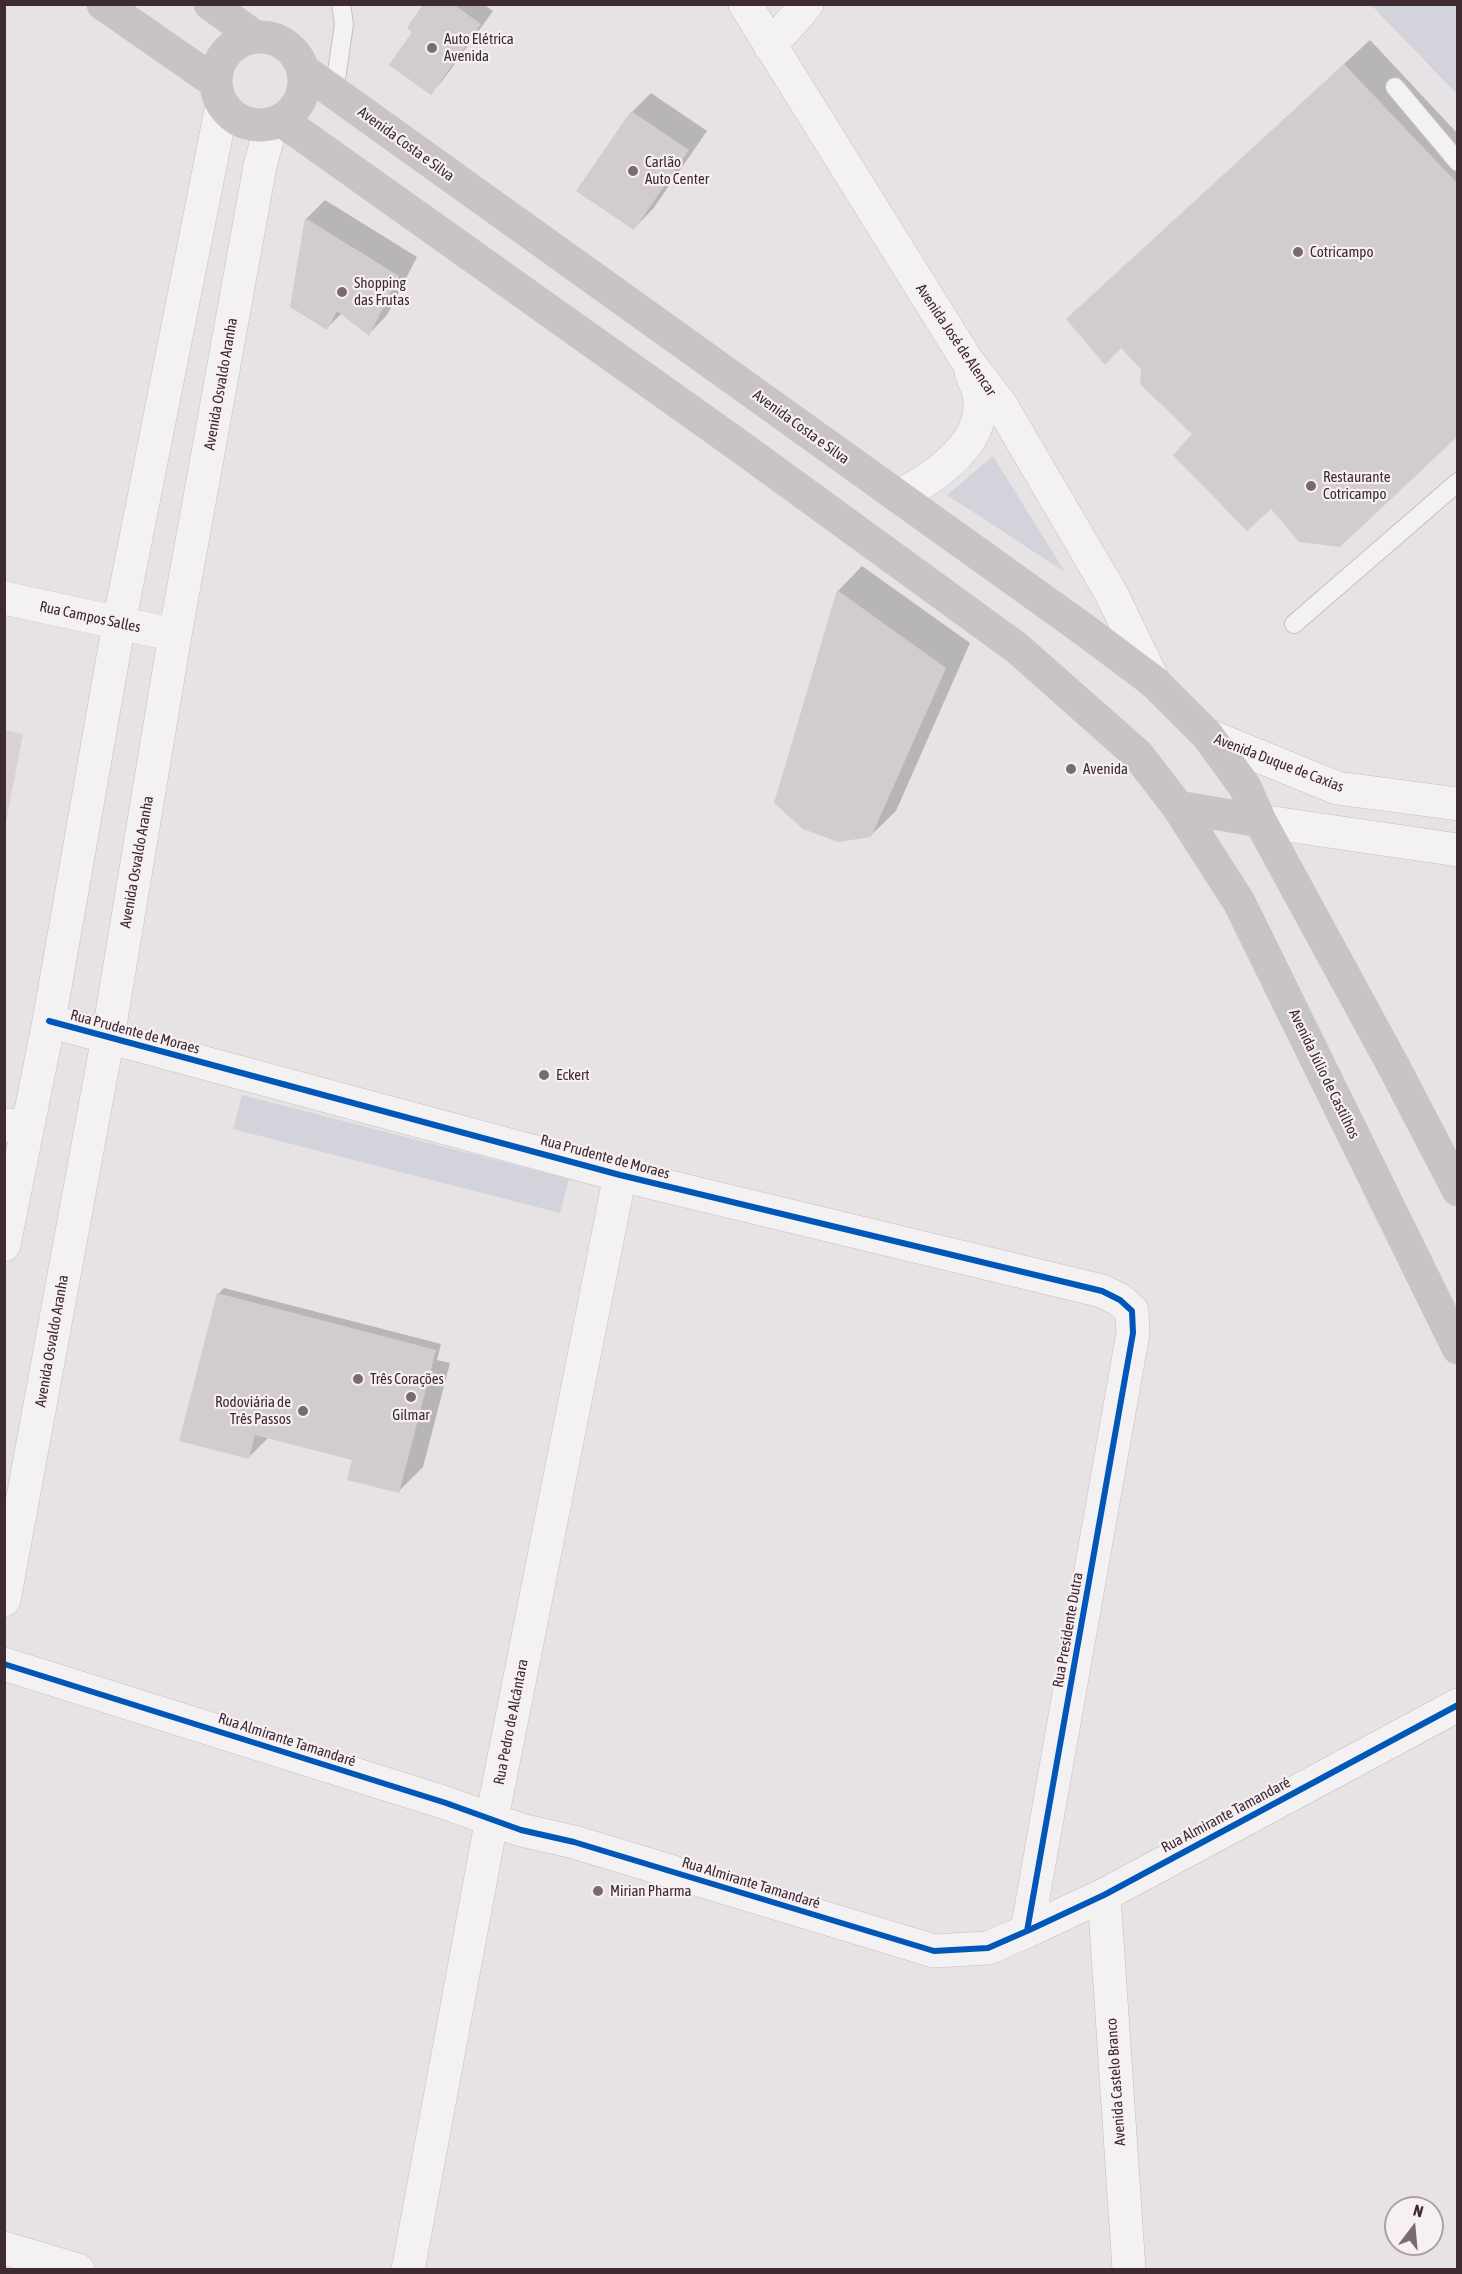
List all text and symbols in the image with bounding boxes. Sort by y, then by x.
place label: Auto Elétrica Avenida [444,30,514,65]
marker: Auto Elétrica Avenida [425,41,439,55]
street label: Avenida Costa e Silva [354,103,458,185]
place label: Carlão Auto Center [645,153,709,188]
marker: Carlão Auto Center [626,164,640,178]
place label: Cotricampo [1310,243,1373,261]
marker: Cotricampo [1291,245,1305,259]
place label: Shopping das Frutas [354,274,409,309]
street label: Avenida José de Alencar [912,281,1000,399]
marker: Shopping das Frutas [335,285,349,299]
street label: Avenida Osvaldo Aranha [200,316,242,452]
street label: Avenida Costa e Silva [749,386,853,468]
place label: Restaurante Cotricampo [1323,468,1390,503]
marker: Restaurante Cotricampo [1304,479,1318,493]
street label: Rua Campos Salles [38,597,142,637]
street label: Avenida Duque de Caxias [1212,730,1346,796]
place label: Avenida [1083,760,1128,778]
marker: Avenida [1064,762,1078,776]
street label: Avenida Osvaldo Aranha [116,794,158,930]
street label: Rua Prudente de Moraes [68,1006,202,1058]
street label: Avenida Júlio de Castilhos [1285,1006,1363,1142]
place label: Eckert [556,1066,590,1084]
marker: Eckert [537,1068,551,1082]
street label: Rua Prudente de Moraes [538,1131,672,1183]
street label: Avenida Osvaldo Aranha [31,1273,73,1409]
place label: Três Corações [370,1370,444,1388]
marker: Três Corações [351,1372,365,1386]
marker: Gilmar [404,1390,418,1404]
place label: Rodoviária de Três Passos [215,1393,291,1428]
marker: Rodoviária de Três Passos [296,1404,310,1418]
place label: Gilmar [392,1406,430,1424]
street label: Rua Presidente Dutra [1049,1571,1087,1689]
street label: Rua Pedro de Alcântara [490,1658,532,1786]
street label: Rua Almirante Tamandaré [216,1709,358,1771]
street label: Rua Almirante Tamandaré [1158,1773,1294,1857]
street label: Rua Almirante Tamandaré [680,1853,822,1913]
place label: Mirian Pharma [610,1882,691,1900]
marker: Mirian Pharma [591,1884,605,1898]
street label: Avenida Castelo Branco [1103,2017,1129,2147]
north arrow [1384,2196,1444,2256]
text: N [1411,2201,1425,2221]

